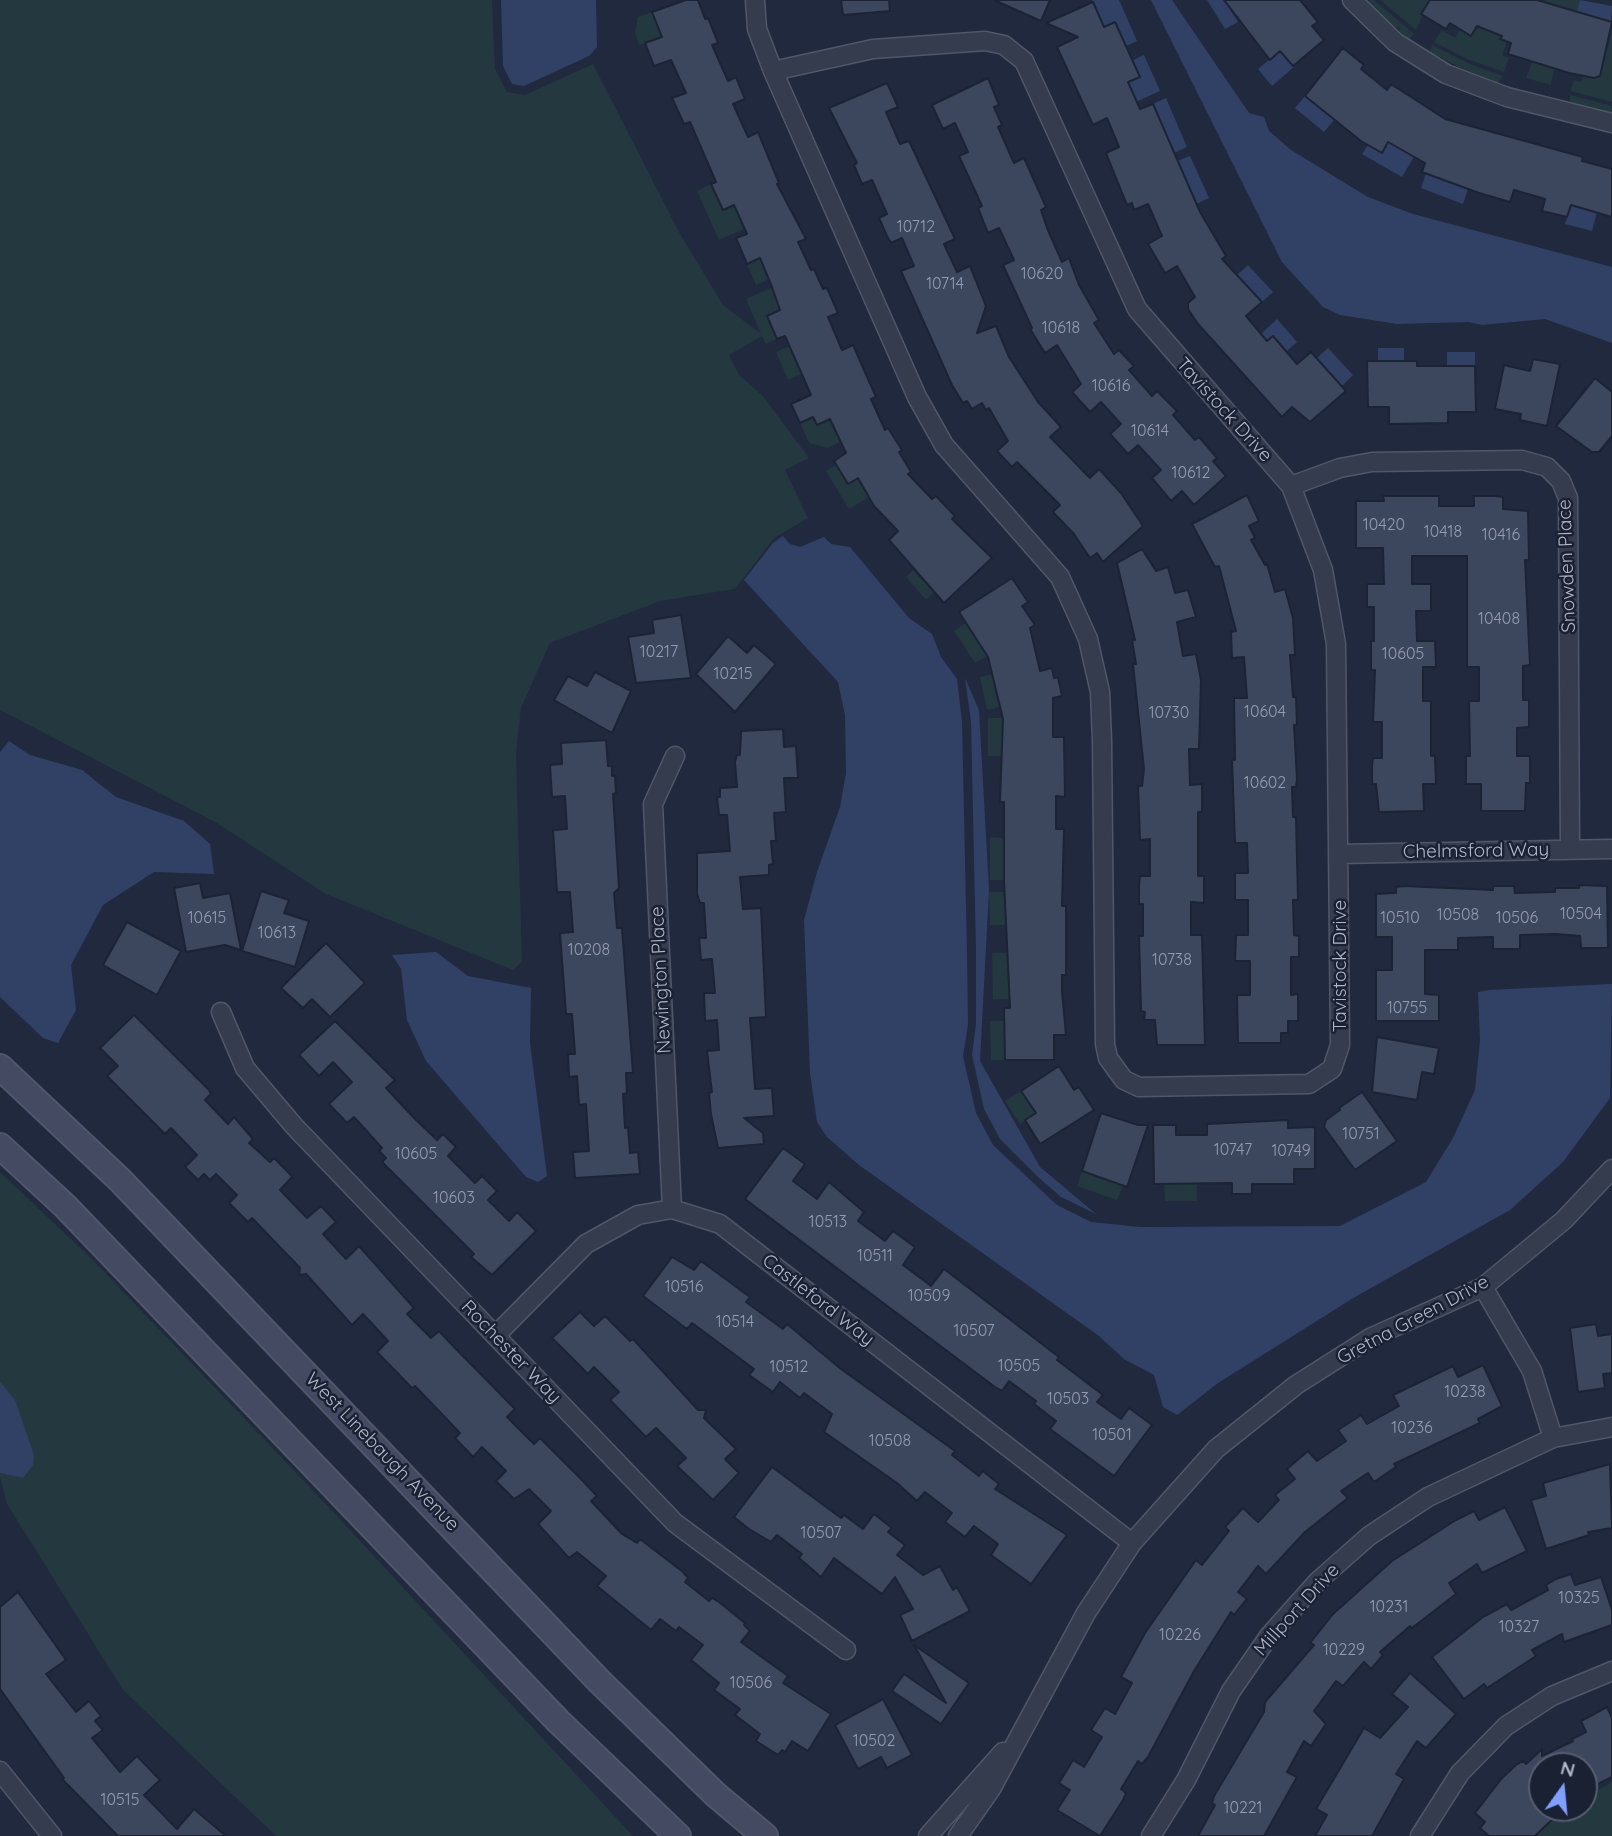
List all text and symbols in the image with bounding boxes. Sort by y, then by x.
house number: 10712 [897,217,935,237]
house number: 10620 [1021,264,1063,284]
house number: 10714 [926,274,964,294]
house number: 10618 [1042,318,1080,338]
street label: Tavistock Drive [1171,353,1277,467]
house number: 10616 [1092,376,1130,396]
house number: 10614 [1131,421,1169,441]
house number: 10612 [1172,463,1210,483]
street label: Snowden Place [1553,499,1581,633]
house number: 10420 [1363,515,1405,535]
house number: 10418 [1424,522,1462,542]
house number: 10416 [1482,525,1520,545]
house number: 10408 [1478,609,1520,629]
house number: 10217 [640,642,678,662]
house number: 10605 [1382,644,1424,664]
house number: 10215 [714,664,752,684]
house number: 10604 [1244,702,1286,722]
house number: 10730 [1149,703,1189,723]
house number: 10602 [1244,773,1286,793]
street label: Chelmsford Way [1403,838,1549,864]
street label: Tavistock Drive [1329,900,1351,1032]
house number: 10504 [1560,904,1602,924]
house number: 10508 [1437,905,1479,925]
street label: Newington Place [646,906,676,1054]
house number: 10615 [188,908,226,928]
house number: 10510 [1380,908,1420,928]
house number: 10506 [1496,908,1538,928]
house number: 10613 [258,923,296,943]
house number: 10208 [568,940,610,960]
house number: 10738 [1152,950,1192,970]
house number: 10755 [1387,998,1427,1018]
house number: 10751 [1342,1124,1380,1144]
house number: 10747 [1214,1140,1252,1160]
house number: 10749 [1271,1141,1311,1161]
house number: 10605 [395,1144,437,1164]
house number: 10603 [433,1188,475,1208]
house number: 10513 [809,1212,847,1232]
house number: 10511 [857,1246,893,1266]
street label: Castleford Way [757,1249,879,1351]
street label: Gretna Green Drive [1333,1270,1493,1370]
house number: 10516 [665,1277,703,1297]
house number: 10509 [908,1286,950,1306]
street label: Rochester Way [456,1296,566,1408]
house number: 10514 [716,1312,754,1332]
house number: 10507 [953,1321,995,1341]
house number: 10505 [998,1356,1040,1376]
house number: 10512 [770,1357,808,1377]
street label: West Linebaugh Avenue [300,1368,464,1536]
house number: 10238 [1444,1382,1486,1402]
house number: 10503 [1047,1389,1089,1409]
house number: 10236 [1391,1418,1433,1438]
house number: 10501 [1092,1425,1132,1445]
house number: 10508 [869,1431,911,1451]
house number: 10507 [800,1523,842,1543]
street label: Millport Drive [1250,1559,1344,1661]
house number: 10325 [1558,1588,1600,1608]
house number: 10231 [1370,1597,1408,1617]
house number: 10327 [1499,1617,1539,1637]
house number: 10226 [1159,1625,1201,1645]
house number: 10229 [1323,1640,1365,1660]
house number: 10506 [730,1673,772,1693]
house number: 10502 [853,1731,895,1751]
north arrow [1528,1752,1598,1822]
text: N [1558,1755,1578,1782]
house number: 10515 [101,1790,139,1810]
house number: 10221 [1223,1798,1263,1818]

